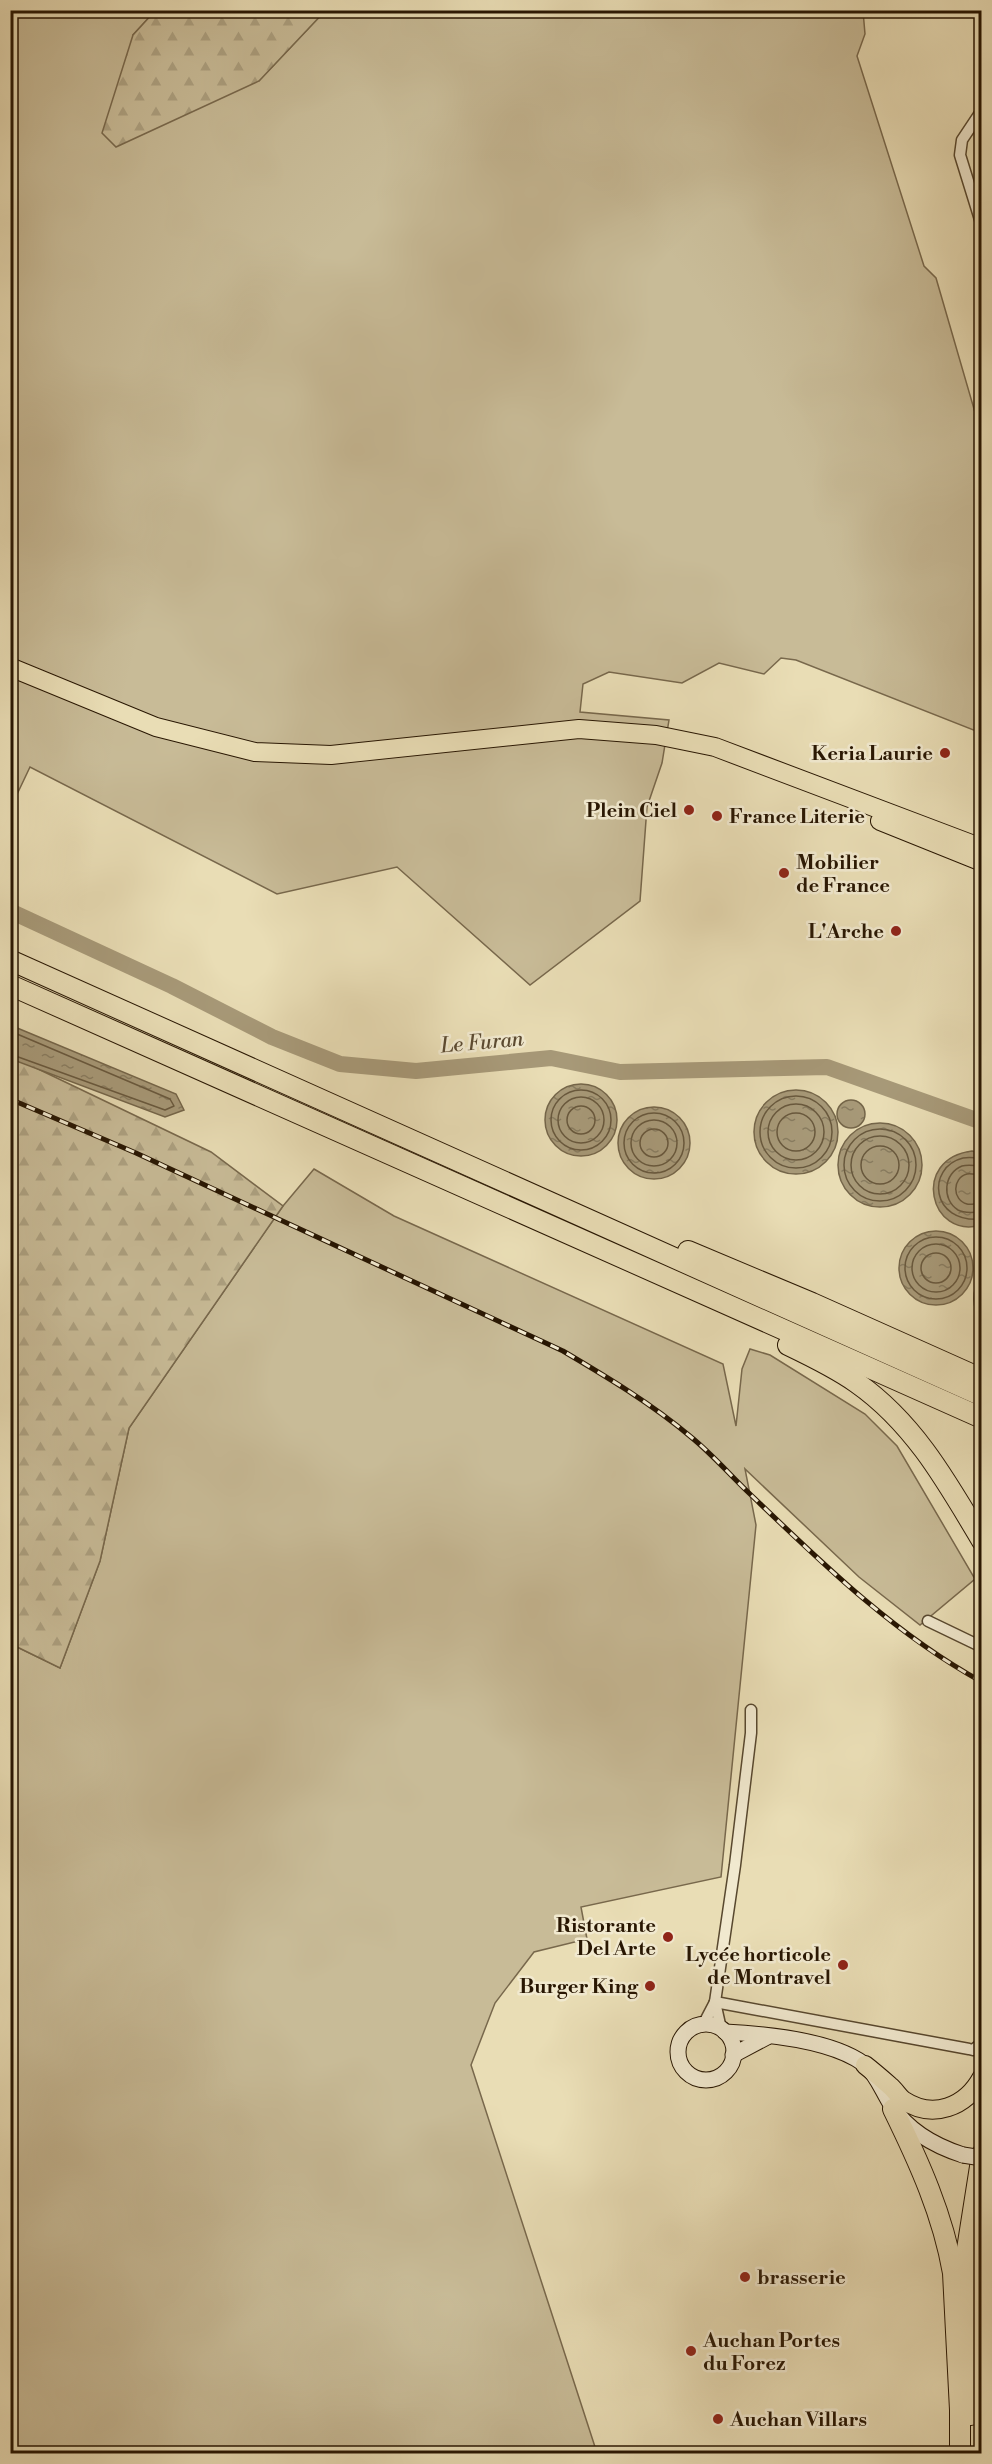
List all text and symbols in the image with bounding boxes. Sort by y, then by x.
place label: Keria Laurie [811,742,933,767]
marker: Keria Laurie [938,746,952,760]
place label: Plein Ciel [586,799,677,824]
marker: Plein Ciel [682,803,696,817]
place label: France Literie [729,805,865,830]
marker: France Literie [710,809,724,823]
place label: Mobilier de France [796,851,890,899]
marker: Mobilier de France [777,866,791,880]
place label: L'Arche [808,920,884,945]
marker: L'Arche [889,924,903,938]
water label: Le Furan [439,1026,525,1060]
place label: Ristorante Del Arte [556,1914,656,1962]
marker: Ristorante Del Arte [661,1930,675,1944]
place label: Lycée horticole de Montravel [685,1943,831,1991]
marker: Lycée horticole de Montravel [836,1958,850,1972]
place label: Burger King [519,1975,639,2000]
marker: Burger King [643,1979,657,1993]
place label: brasserie [757,2266,846,2291]
marker: brasserie [738,2270,752,2284]
place label: Auchan Portes du Forez [702,2329,840,2377]
marker: Auchan Portes du Forez [684,2344,698,2358]
place label: Auchan Villars [729,2408,867,2433]
marker: Auchan Villars [711,2412,725,2426]

